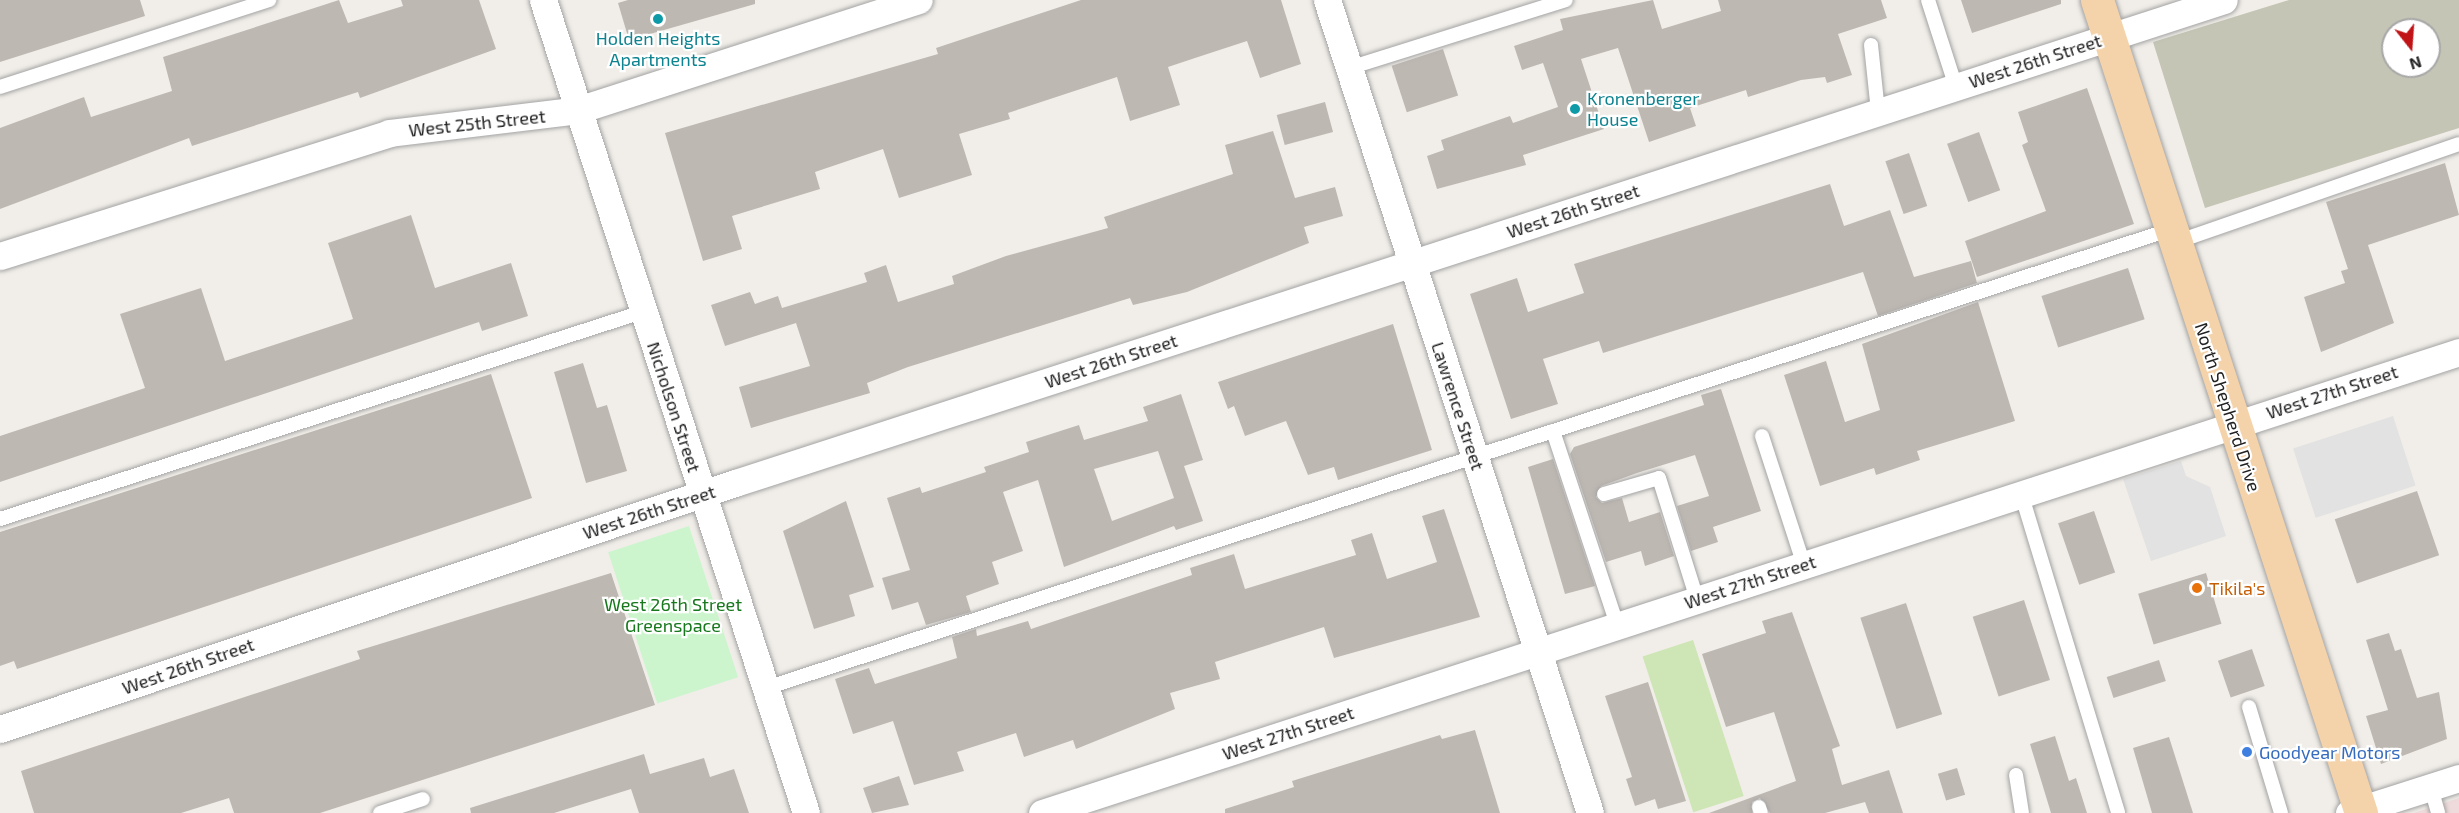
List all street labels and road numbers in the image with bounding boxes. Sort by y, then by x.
street label: West 26th Street [1966,29,2104,93]
street label: West 25th Street [407,105,547,141]
street label: West 26th Street [1504,179,1642,243]
street label: North Shepherd Drive [2190,320,2266,494]
street label: West 26th Street [1042,329,1180,393]
street label: Nicholson Street [643,339,705,475]
street label: Lawrence Street [1427,339,1489,473]
street label: West 27th Street [2263,361,2401,423]
street label: West 26th Street [580,480,718,544]
street label: West 27th Street [1681,551,1819,613]
street label: West 26th Street [119,633,257,699]
street label: West 27th Street [1219,702,1357,764]

